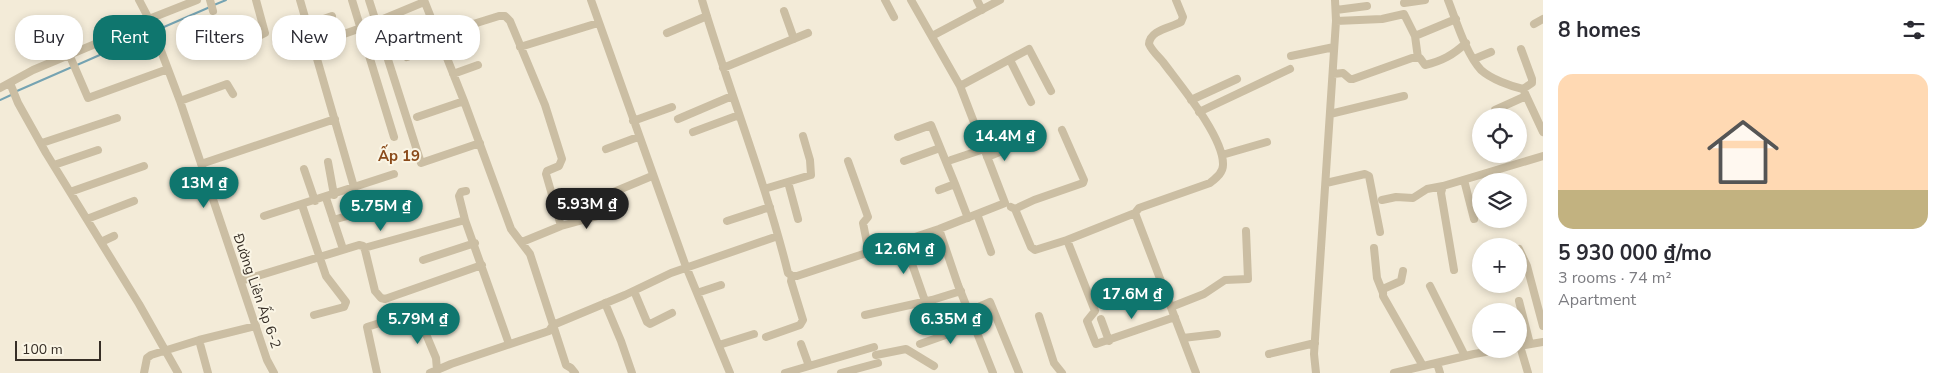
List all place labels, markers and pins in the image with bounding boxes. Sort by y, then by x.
pin: 14.4M ₫ [959,120,1051,162]
pin: 13M ₫ [169,166,239,209]
pin: 5.93M ₫ [541,188,633,230]
pin: 5.75M ₫ [335,190,427,232]
pin: 12.6M ₫ [858,232,950,275]
pin: 17.6M ₫ [1086,278,1178,320]
pin: 5.79M ₫ [372,302,464,345]
pin: 6.35M ₫ [905,302,997,345]

